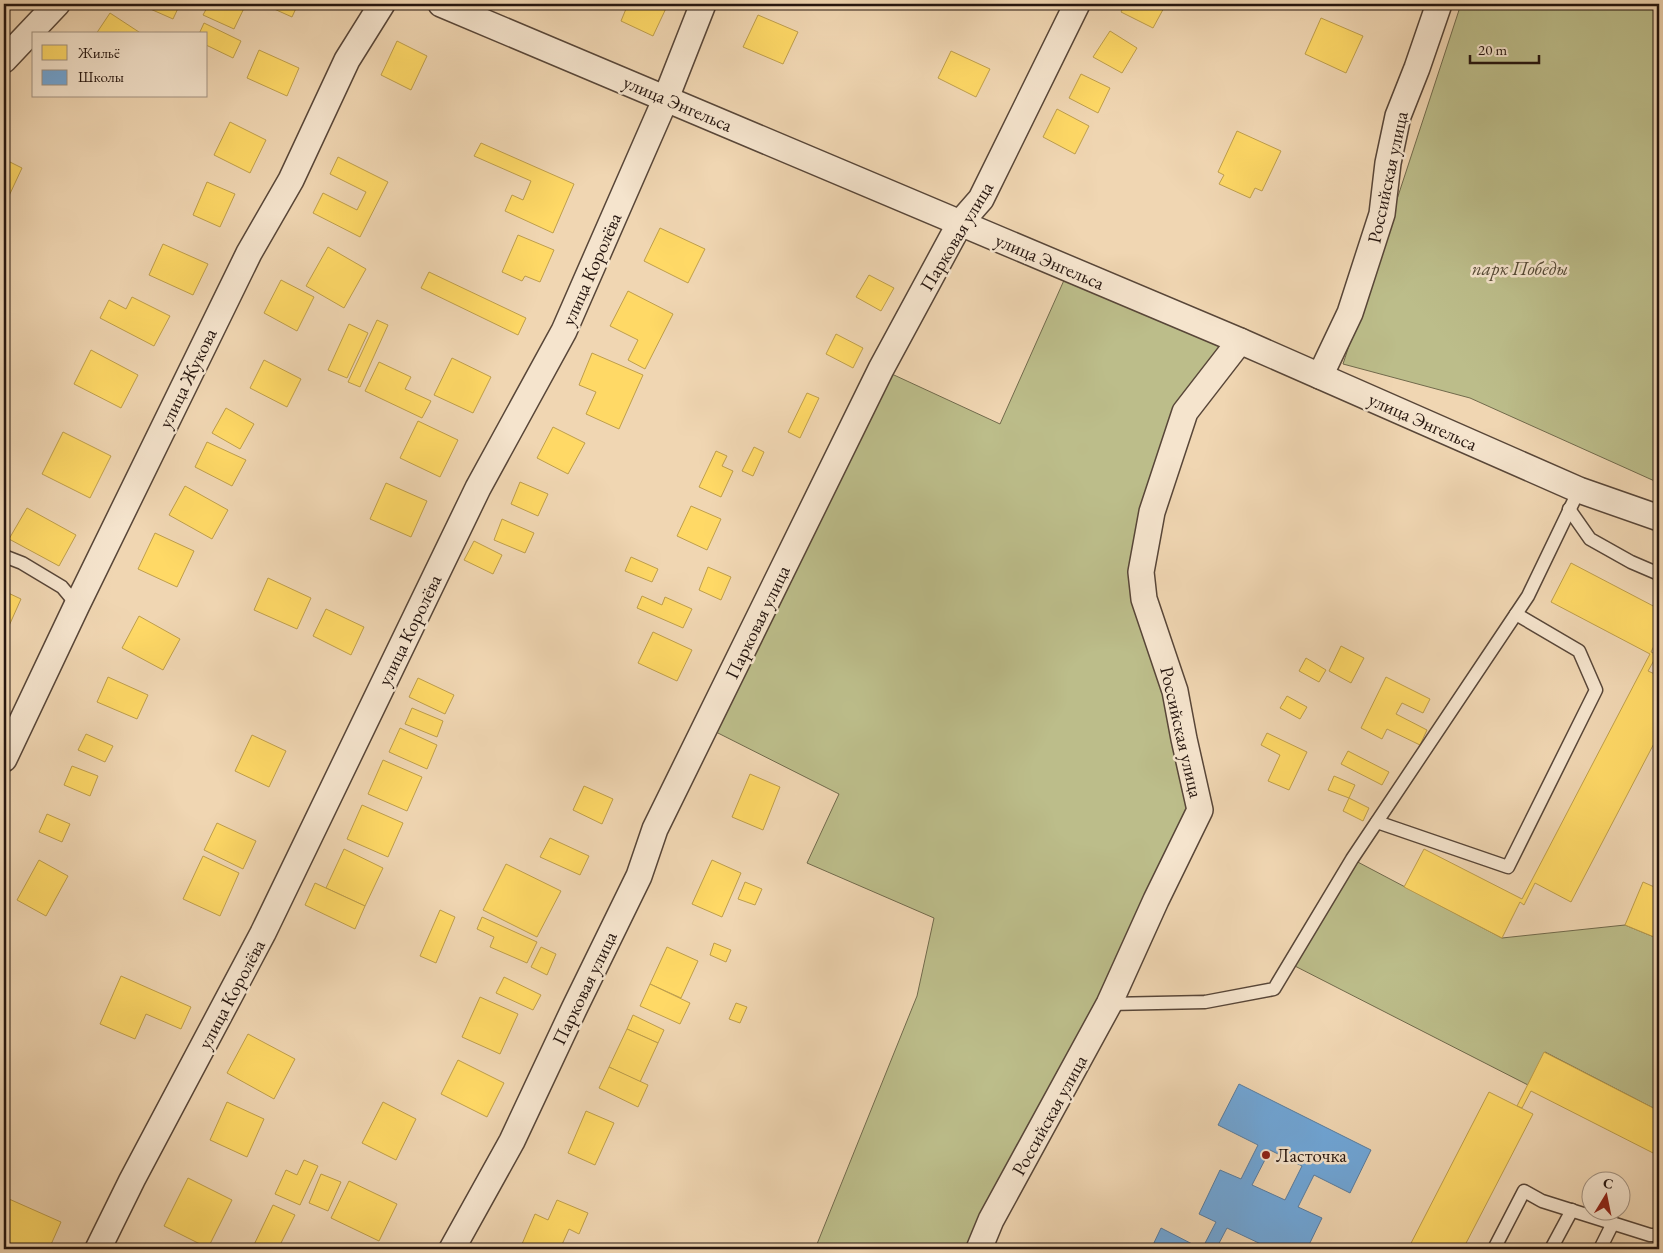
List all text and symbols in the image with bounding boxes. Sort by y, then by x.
legend [32,32,208,98]
scale bar [1470,32,1539,64]
text: 20 m [1478,40,1507,59]
text: Жильё [77,43,120,62]
text: Школы [78,67,124,86]
street label: улица Энгельса [619,69,737,138]
street label: Российская улица [1361,108,1414,245]
street label: Парковая улица [914,176,999,296]
street label: улица Королёва [555,209,628,329]
street label: улица Энгельса [991,227,1109,296]
park label: парк Победы [1472,256,1568,281]
street label: улица Жукова [153,324,223,432]
street label: улица Энгельса [1365,386,1481,457]
street label: Парковая улица [719,561,796,683]
street label: улица Королёва [372,570,447,690]
street label: Российская улица [1154,664,1209,801]
street label: Парковая улица [546,927,623,1049]
street label: улица Королёва [192,935,271,1053]
street label: Российская улица [1006,1050,1093,1180]
place label: Ласточка [1276,1143,1347,1168]
marker: Ласточка [1260,1149,1272,1161]
north arrow [1580,1170,1630,1220]
text: С [1602,1173,1615,1193]

